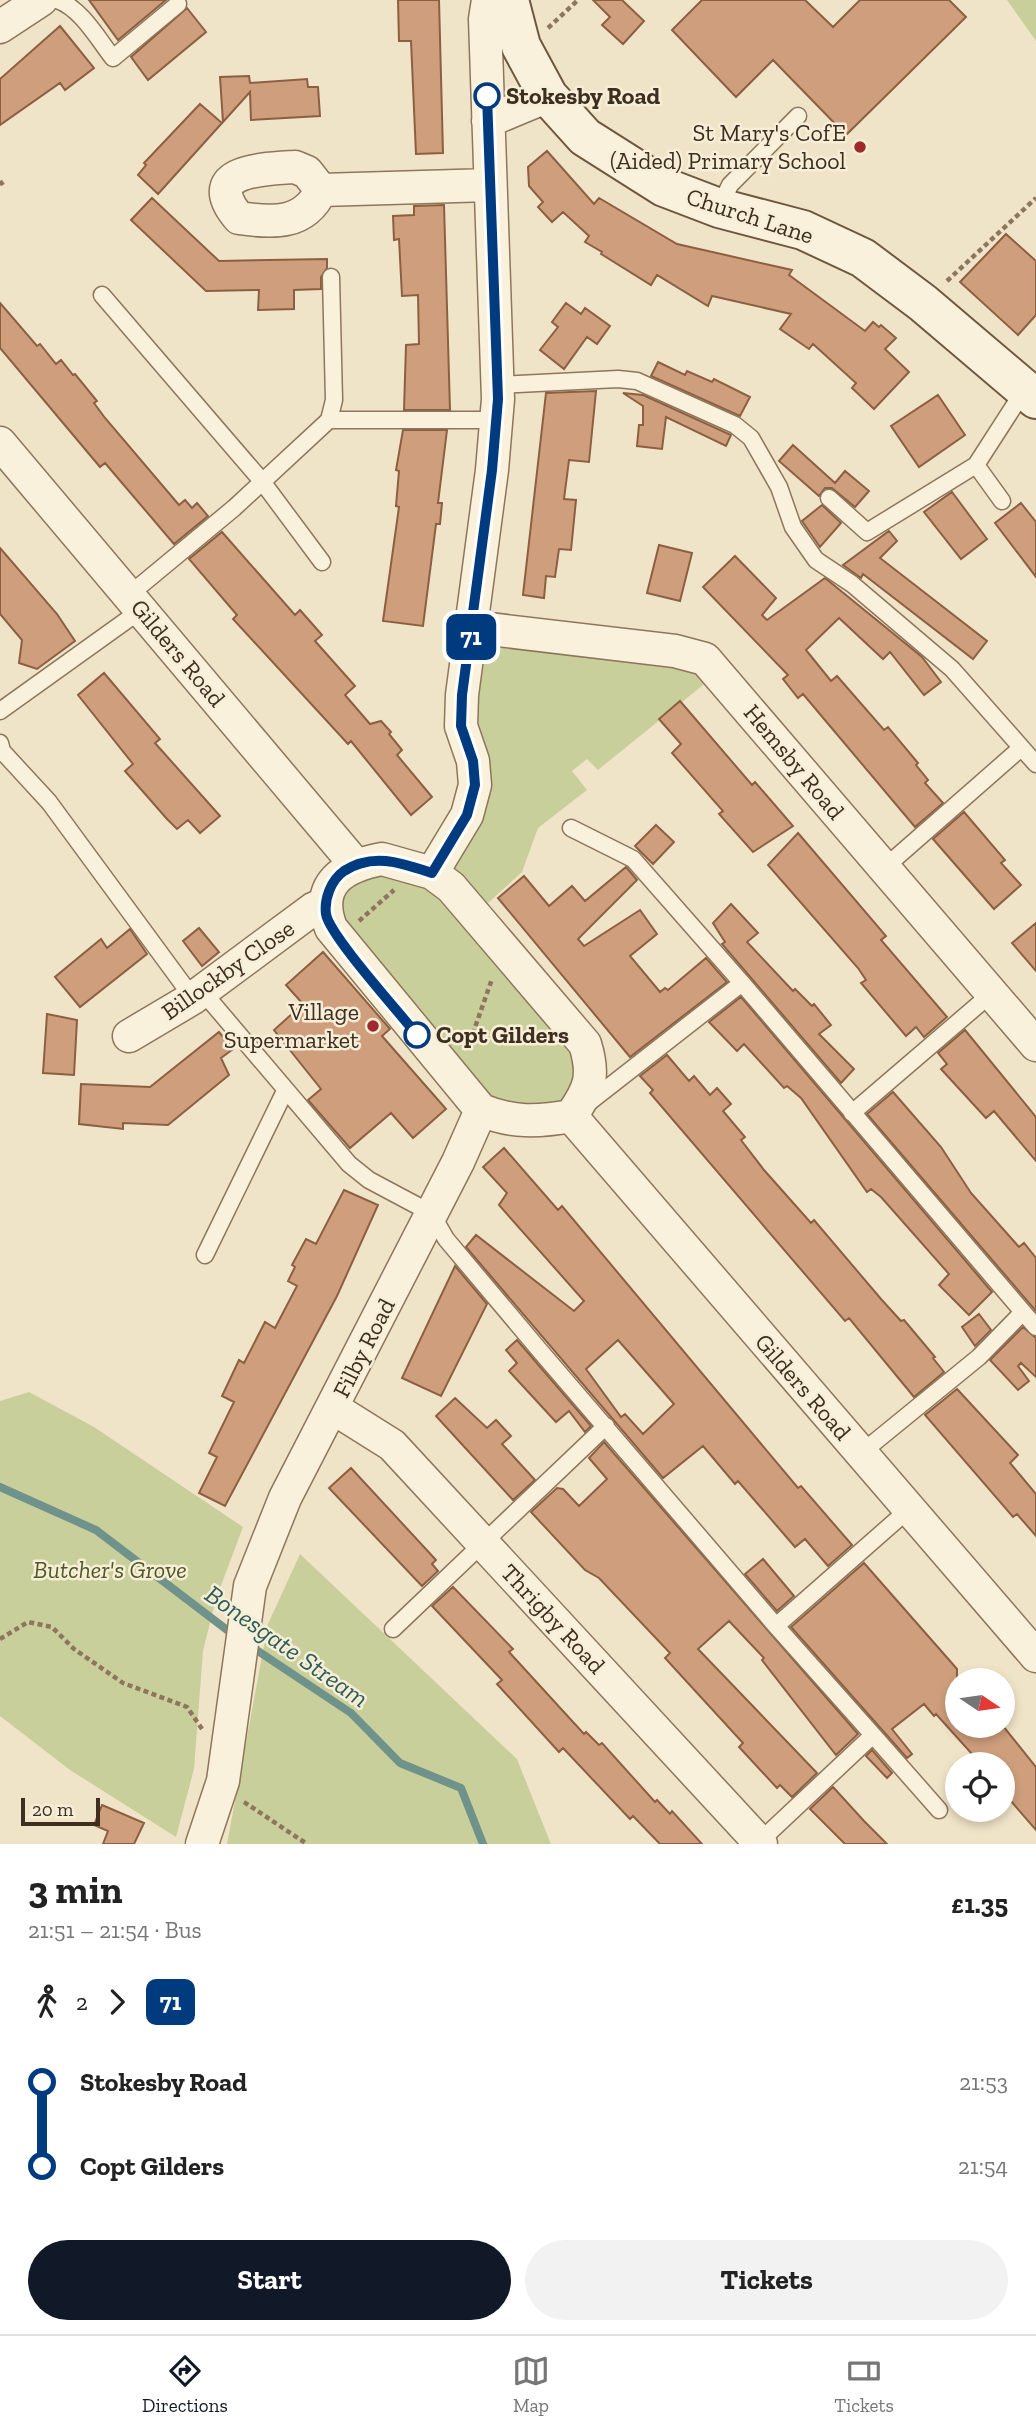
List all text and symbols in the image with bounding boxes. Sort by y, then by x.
place label: Stokesby Road [506,81,661,110]
marker: Stokesby Road [474,83,500,109]
place label: St Mary's CofE (Aided) Primary School [610,118,846,175]
marker: St Mary's CofE (Aided) Primary School [852,139,868,155]
street label: Church Lane [683,181,817,250]
street label: Gilders Road [125,593,232,712]
line badge: 71 [440,614,503,660]
text: 71 [460,622,482,651]
street label: Hemsby Road [738,698,851,825]
street label: Billockby Close [156,913,300,1026]
place label: Village Supermarket [224,997,359,1054]
marker: Village Supermarket [365,1018,381,1034]
place label: Copt Gilders [436,1020,569,1049]
marker: Copt Gilders [404,1022,430,1048]
street label: Filby Road [326,1293,401,1402]
street label: Gilders Road [749,1327,858,1446]
park label: Butcher's Grove [33,1555,187,1584]
street label: Thrigby Road [495,1558,612,1680]
water label: Bonesgate Stream [199,1578,375,1714]
north arrow [945,1668,1015,1738]
map controls [945,1668,1015,1822]
button: locate [945,1752,1015,1822]
scale bar [21,1795,100,1827]
text: 20 m [32,1798,73,1821]
text: 3 min [28,1867,123,1913]
text: £1.35 [951,1888,1008,1920]
text: 21:51 – 21:54 · Bus [28,1916,202,1944]
icon: walk [28,1983,66,2021]
icon: forward [98,1983,136,2021]
text: 71 [160,1987,181,2016]
text: 2 [76,1988,88,2016]
text: Stokesby Road [80,2066,247,2098]
text: 21:53 [959,2068,1008,2096]
text: Copt Gilders [80,2150,224,2182]
text: 21:54 [958,2152,1008,2180]
button: Start [28,2240,511,2320]
button: Tickets [525,2240,1008,2320]
tab: Directions [142,2352,228,2417]
tab: Map [512,2352,550,2417]
tab: Tickets [834,2352,894,2417]

